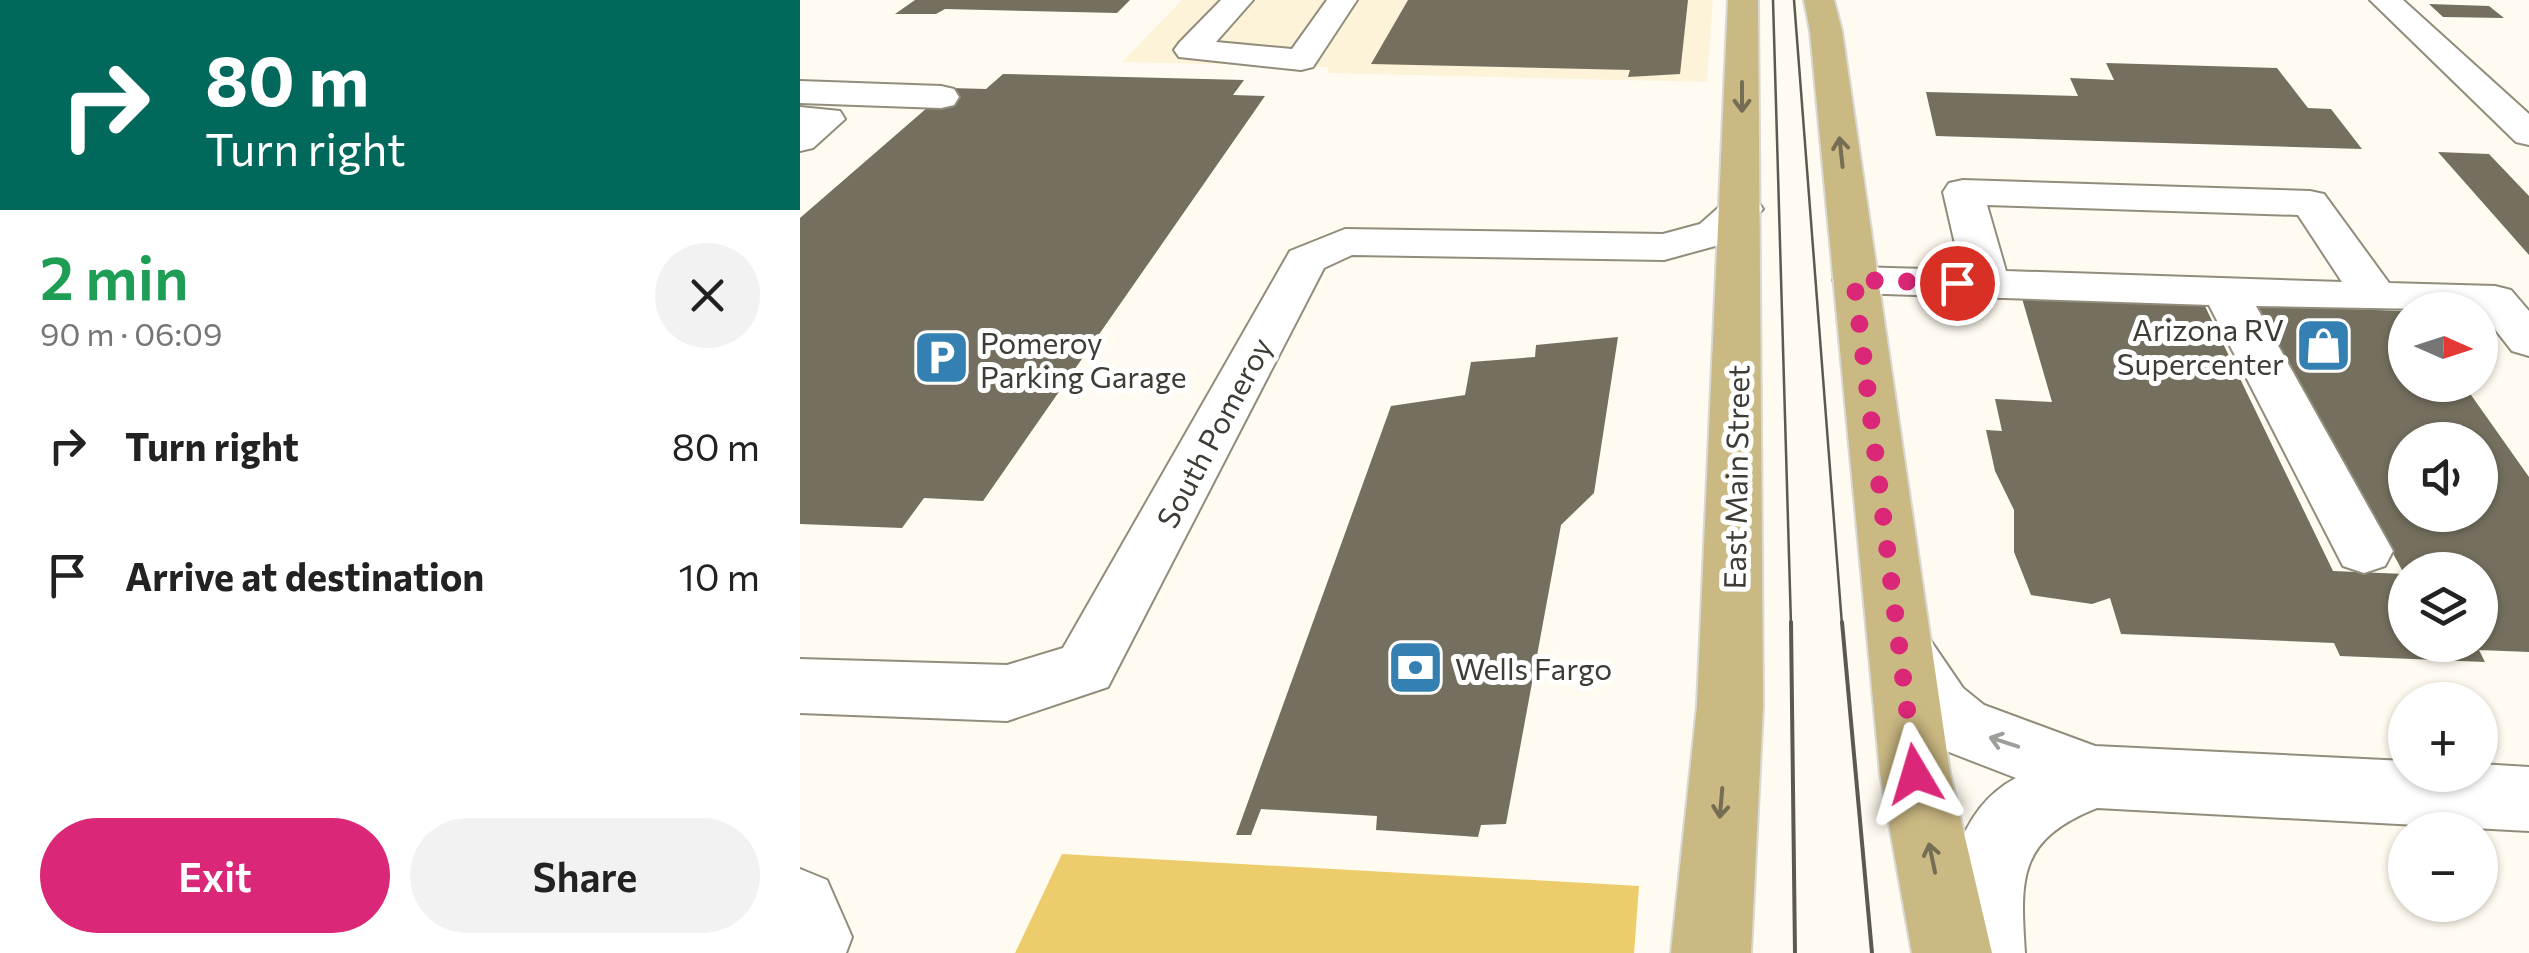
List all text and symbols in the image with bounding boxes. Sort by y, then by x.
text: 80 m [205,35,369,120]
icon: right [40,40,170,170]
one-way arrow [1732,80,1752,113]
text: Turn right [205,120,406,175]
one-way arrow [1831,136,1850,169]
text: 2 min [40,239,189,312]
pin [1915,241,2000,326]
button: close [655,243,760,348]
icon: arrive [1930,256,1985,311]
north arrow [2388,292,2498,402]
map controls [2388,292,2498,922]
place label: Arizona RV Supercenter [2117,310,2284,381]
text: 90 m · 06:09 [40,313,222,353]
shop icon: Arizona RV Supercenter [2293,315,2353,375]
place label: Pomeroy Parking Garage [980,323,1187,394]
parking icon: Pomeroy Parking Garage [911,328,971,388]
street label: South Pomeroy [1147,331,1279,533]
street label: East Main Street [1715,364,1755,590]
icon: right [40,418,95,473]
text: Turn right [125,422,299,469]
text: 80 m [672,422,760,469]
button: sound [2388,422,2498,532]
icon: arrive [40,548,95,603]
text: Arrive at destination [125,552,484,599]
text: 10 m [679,552,760,599]
button: layers [2388,552,2498,662]
bank icon: Wells Fargo [1386,637,1446,697]
place label: Wells Fargo [1455,649,1612,686]
button: + [2388,682,2498,792]
position arrow [1863,722,1967,826]
one-way arrow [1989,731,2020,749]
one-way arrow [1712,786,1731,819]
button: − [2388,812,2498,922]
button: Exit [40,818,390,933]
button: Share [410,818,760,933]
one-way arrow [1922,842,1941,874]

